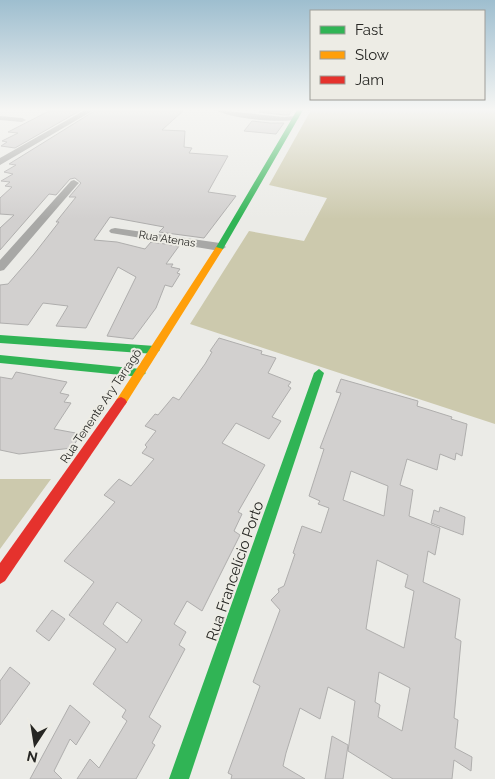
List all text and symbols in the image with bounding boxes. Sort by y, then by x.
legend [310,10,485,100]
text: Fast [355,21,383,39]
text: Slow [355,46,389,64]
text: Jam [355,71,384,89]
street label: Rua Atenas [138,228,196,250]
street label: Rua Tenente Ary Tarragô [57,346,145,466]
street label: Rua Francelício Porto [203,499,267,643]
north arrow [10,719,60,769]
text: N [25,748,39,766]

